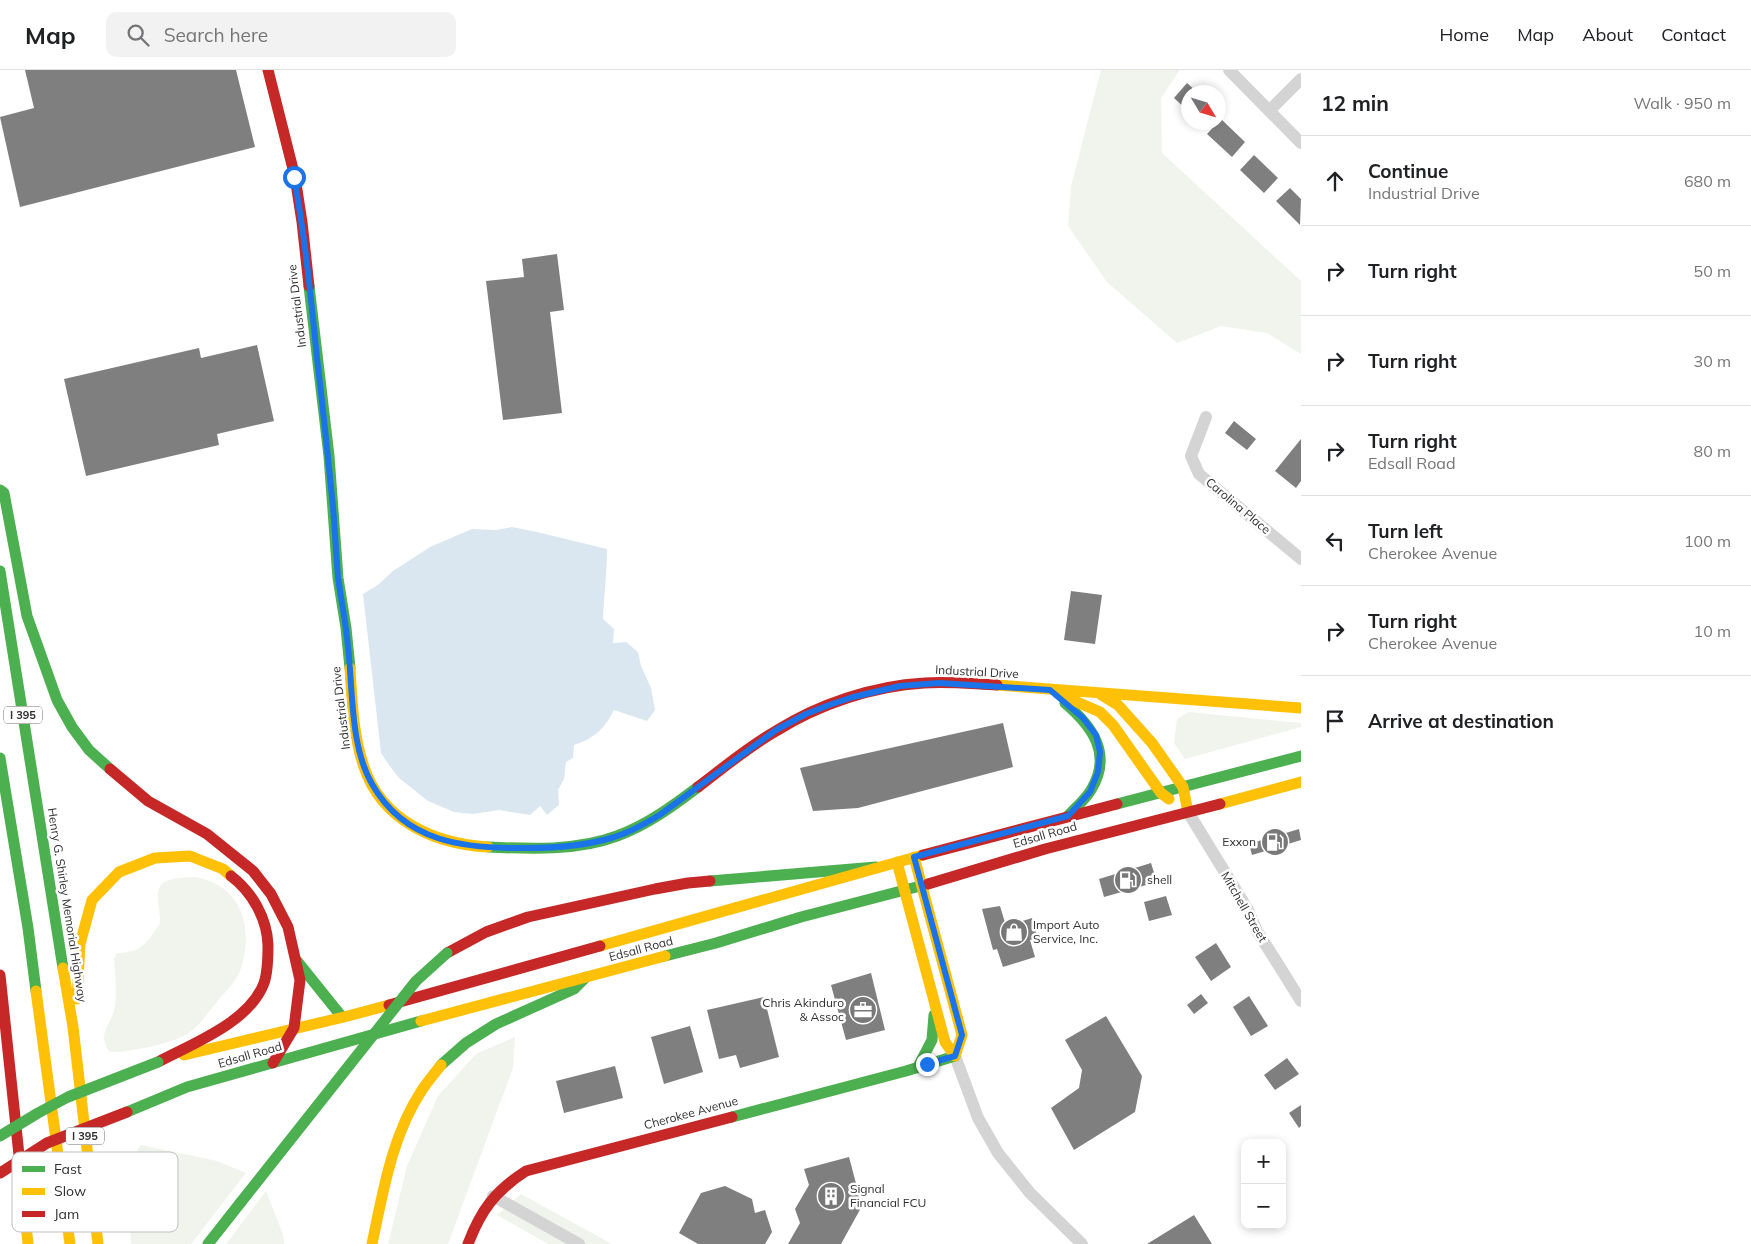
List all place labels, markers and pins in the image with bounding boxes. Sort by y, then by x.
fuel station icon: Exxon [1260,827,1290,857]
place label: Exxon [1222,834,1256,849]
fuel station icon: shell [1113,865,1143,895]
place label: shell [1147,872,1172,887]
shop icon: Import Auto Service, Inc. [999,917,1029,947]
place label: Import Auto Service, Inc. [1033,917,1100,946]
place label: Chris Akinduro & Assoc [762,995,844,1024]
office icon: Chris Akinduro & Assoc [848,995,878,1025]
building icon: Signal Financial FCU [816,1181,846,1211]
place label: Signal Financial FCU [850,1181,926,1210]

